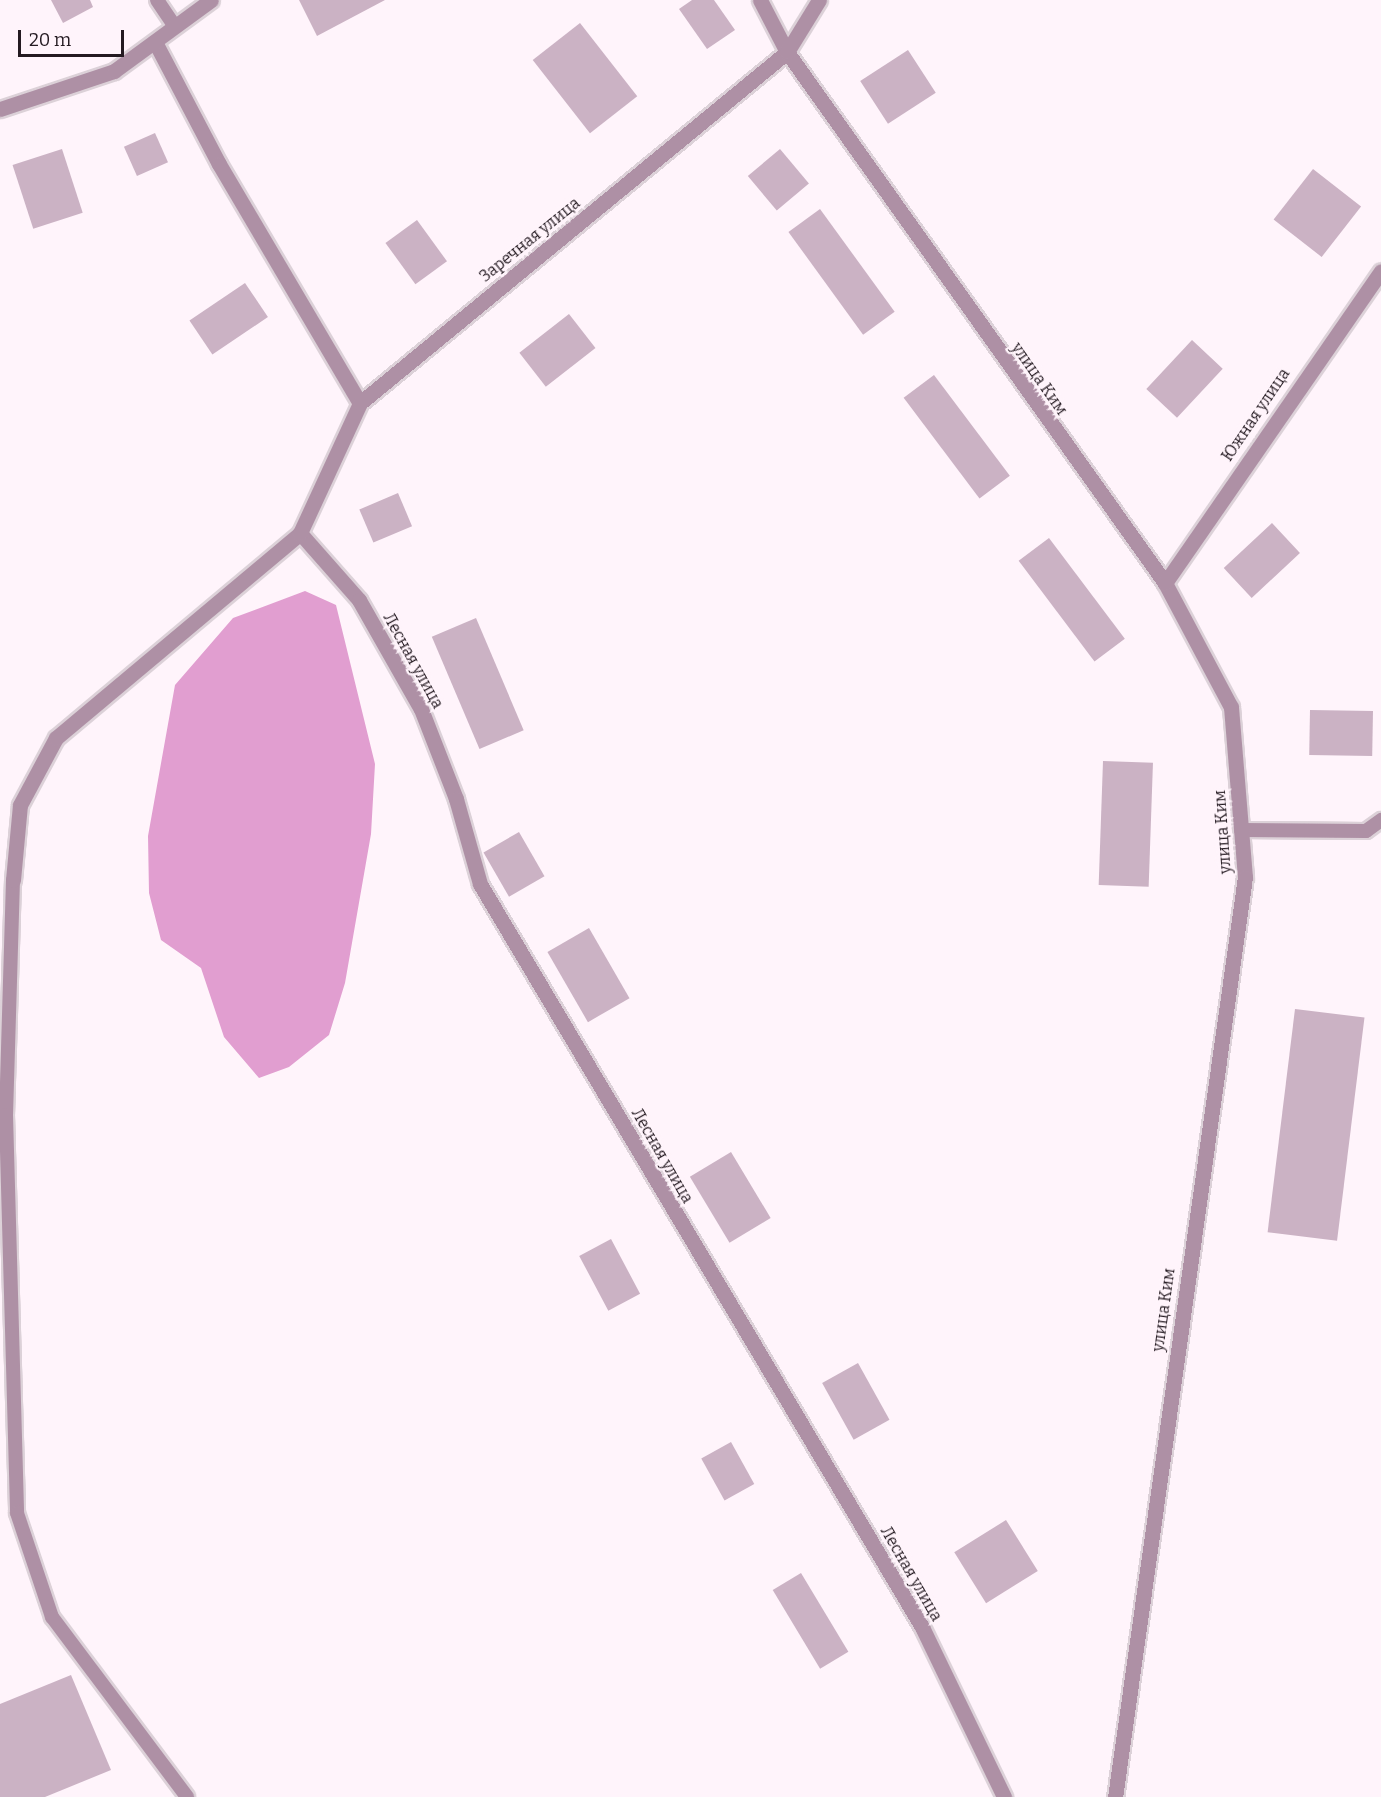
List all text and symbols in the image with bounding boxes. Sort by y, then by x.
scale bar [21,18,128,56]
text: 20 m [29,29,71,51]
street label: Заречная улица [476,194,584,286]
street label: улица Ким [1007,339,1071,419]
street label: Южная улица [1218,365,1294,465]
street label: Лесная улица [379,610,447,712]
street label: улица Ким [1210,789,1236,875]
street label: Лесная улица [627,1105,697,1207]
street label: улица Ким [1149,1267,1179,1353]
street label: Лесная улица [876,1523,946,1625]

